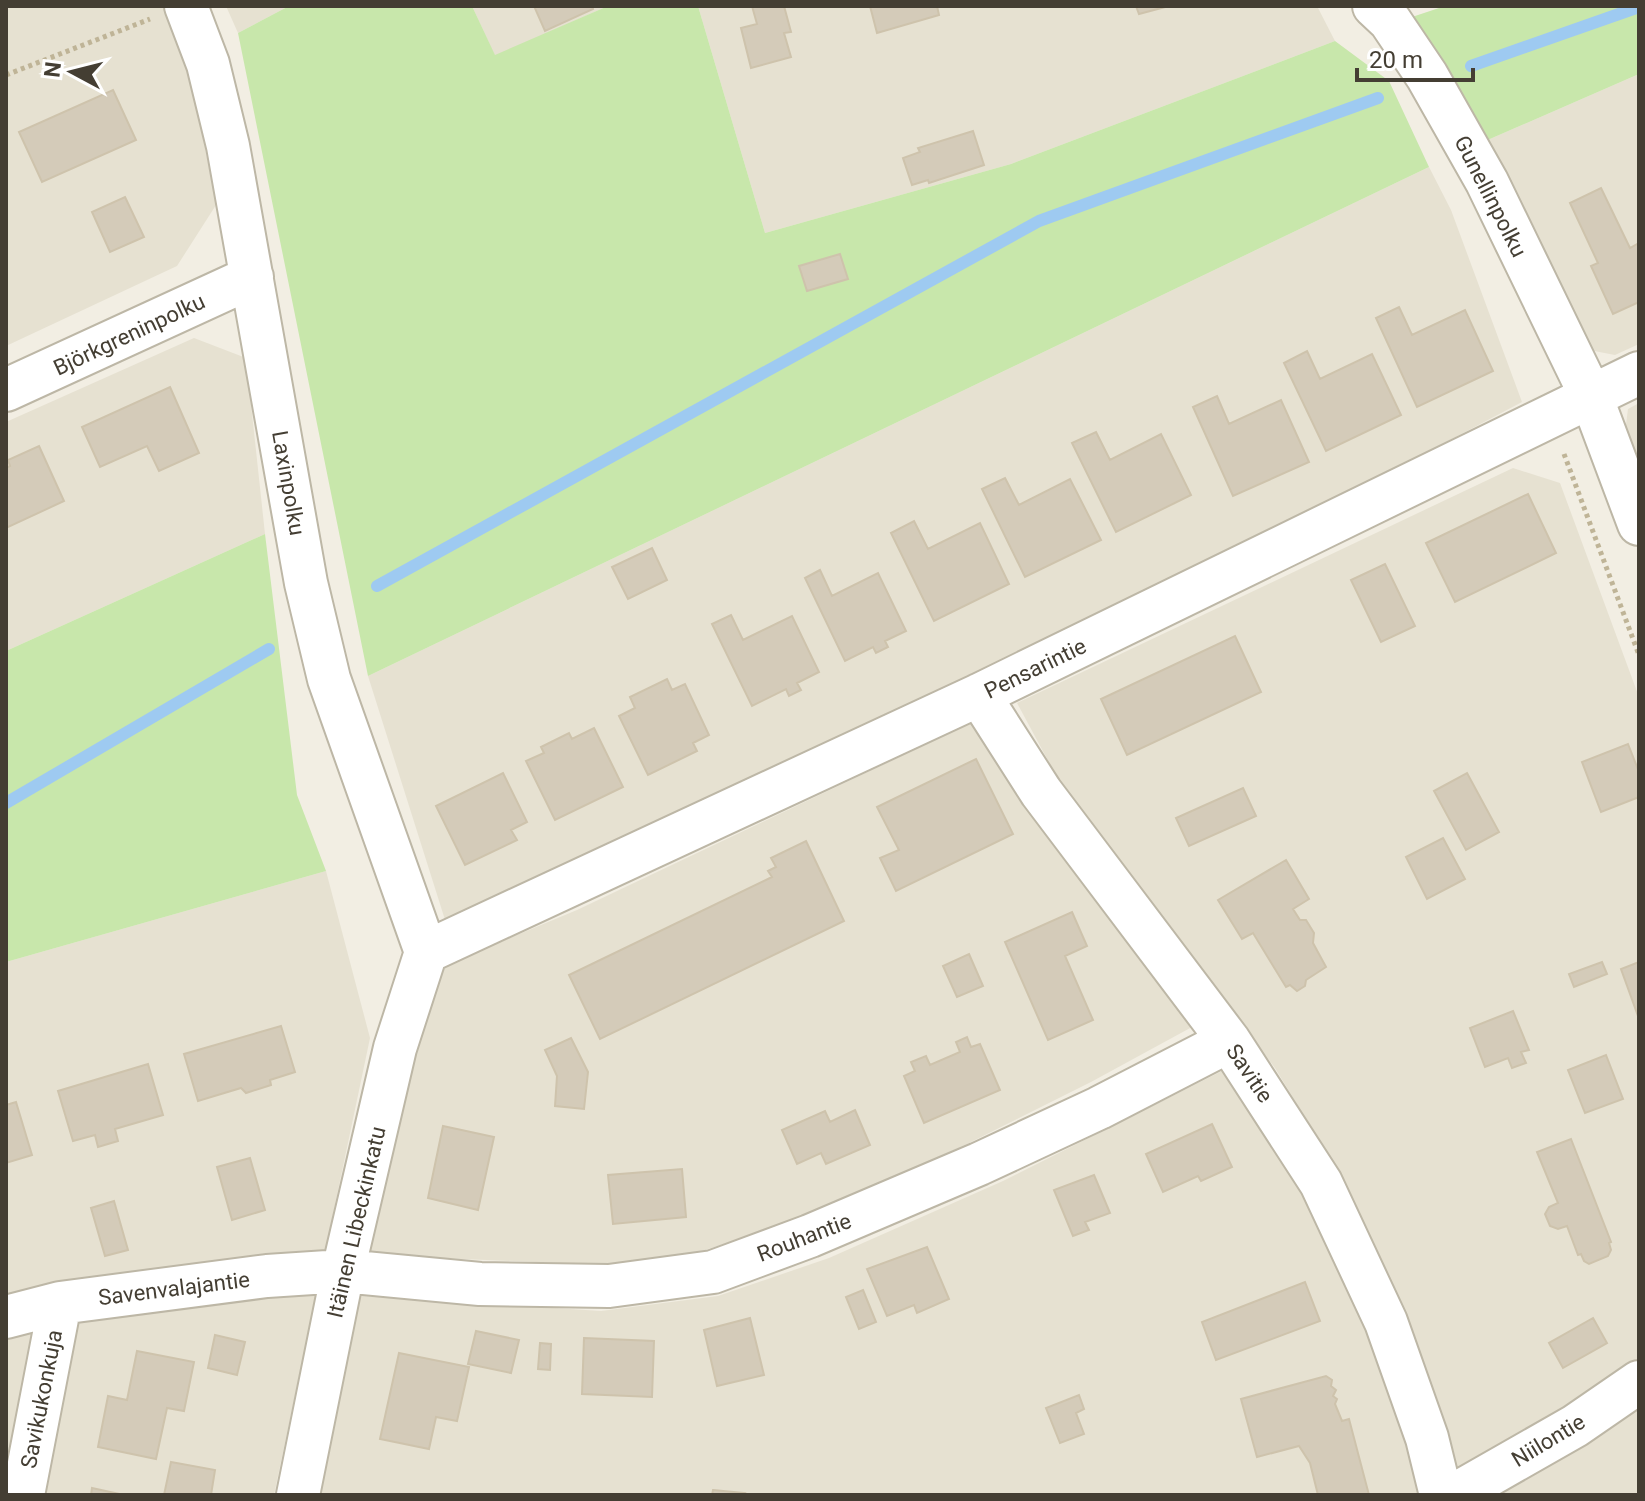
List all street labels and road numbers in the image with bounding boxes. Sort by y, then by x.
street label: Gunellinpolku [1449,131,1532,261]
street label: Björkgreninpolku [49,288,209,381]
street label: Laxinpolku [267,429,310,537]
street label: Pensarintie [980,633,1090,704]
street label: Savitie [1221,1039,1278,1107]
street label: Itäinen Libeckinkatu [322,1124,391,1320]
street label: Rouhantie [754,1208,855,1267]
street label: Savenvalajantie [97,1267,251,1310]
street label: Savikukonkuja [16,1328,67,1470]
street label: Niilontie [1507,1409,1589,1472]

